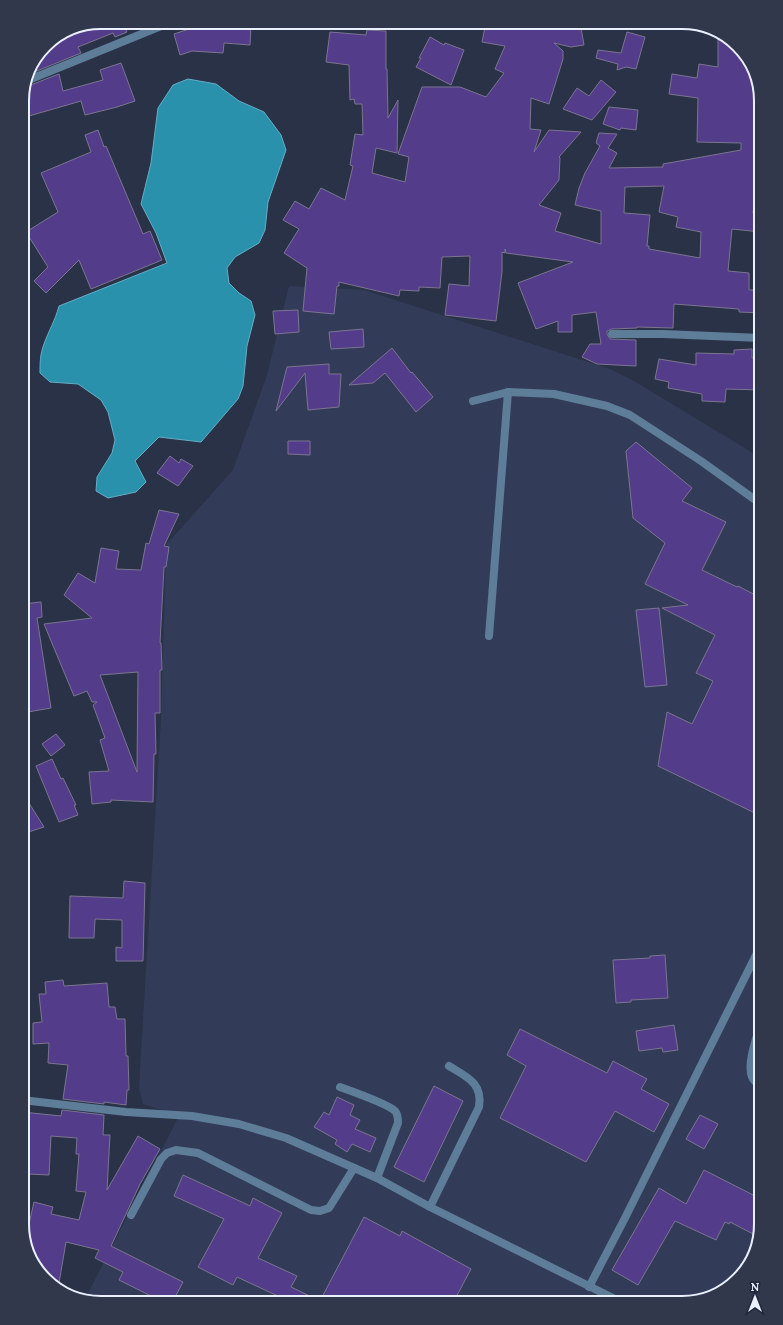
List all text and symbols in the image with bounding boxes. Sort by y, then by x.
north arrow [735,1277,775,1317]
text: N [751,1280,760,1294]

